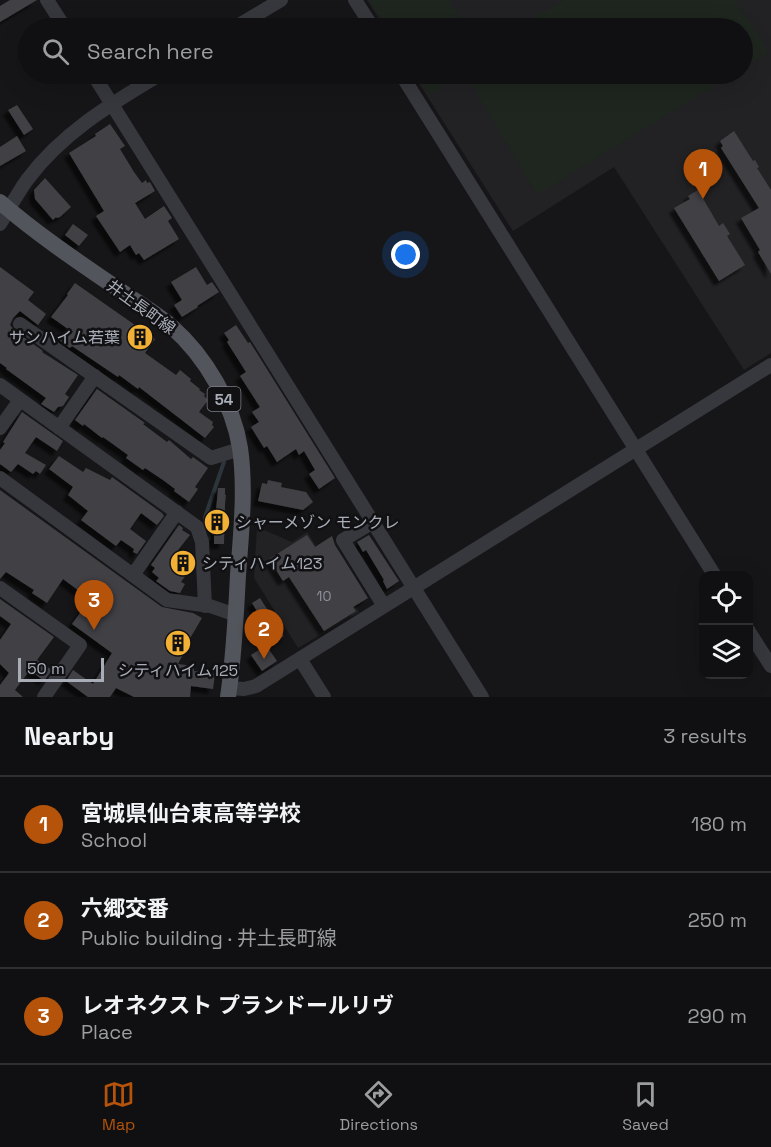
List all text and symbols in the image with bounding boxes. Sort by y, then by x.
search box [18,18,753,84]
icon: search [39,35,72,68]
text: Search here [87,37,214,65]
pin: 1 [684,150,722,199]
your location [391,240,420,269]
street label: 井土長町線 [102,275,180,339]
building icon: サンハイム若葉 [125,322,155,352]
place label: サンハイム若葉 [9,327,120,348]
road number: 54 [208,387,240,411]
building icon: シャーメゾン モンクレ [202,507,232,537]
place label: シャーメゾン モンクレ [236,512,399,533]
building icon: シティハイム123 [168,548,198,578]
place label: シティハイム123 [202,553,322,574]
map controls [699,571,753,679]
button: locate [699,571,753,625]
pin: 3 [74,580,113,630]
house number: 10 [317,587,331,605]
pin: 2 [244,610,284,659]
button: layers [699,625,753,679]
building icon: シティハイム125 [163,628,193,658]
scale bar [18,655,104,682]
text: 50 m [27,658,65,679]
place label: シティハイム125 [118,660,238,681]
text: Nearby [24,719,114,753]
text: 3 results [663,723,747,749]
text: 宮城県仙台東高等学校 [81,799,301,827]
text: 1 [39,811,48,837]
text: 180 m [691,811,747,837]
text: School [81,827,147,853]
text: 六郷交番 [81,894,169,922]
text: 2 [38,907,49,933]
text: 250 m [688,907,747,933]
text: Public building · 井土長町線 [81,925,337,951]
text: レオネクスト プランドールリヴ [81,991,394,1019]
text: 3 [37,1003,50,1029]
text: 290 m [688,1003,747,1029]
text: Place [81,1019,133,1045]
tab: Map [102,1078,135,1135]
tab: Directions [340,1078,418,1135]
tab: Saved [622,1078,669,1135]

